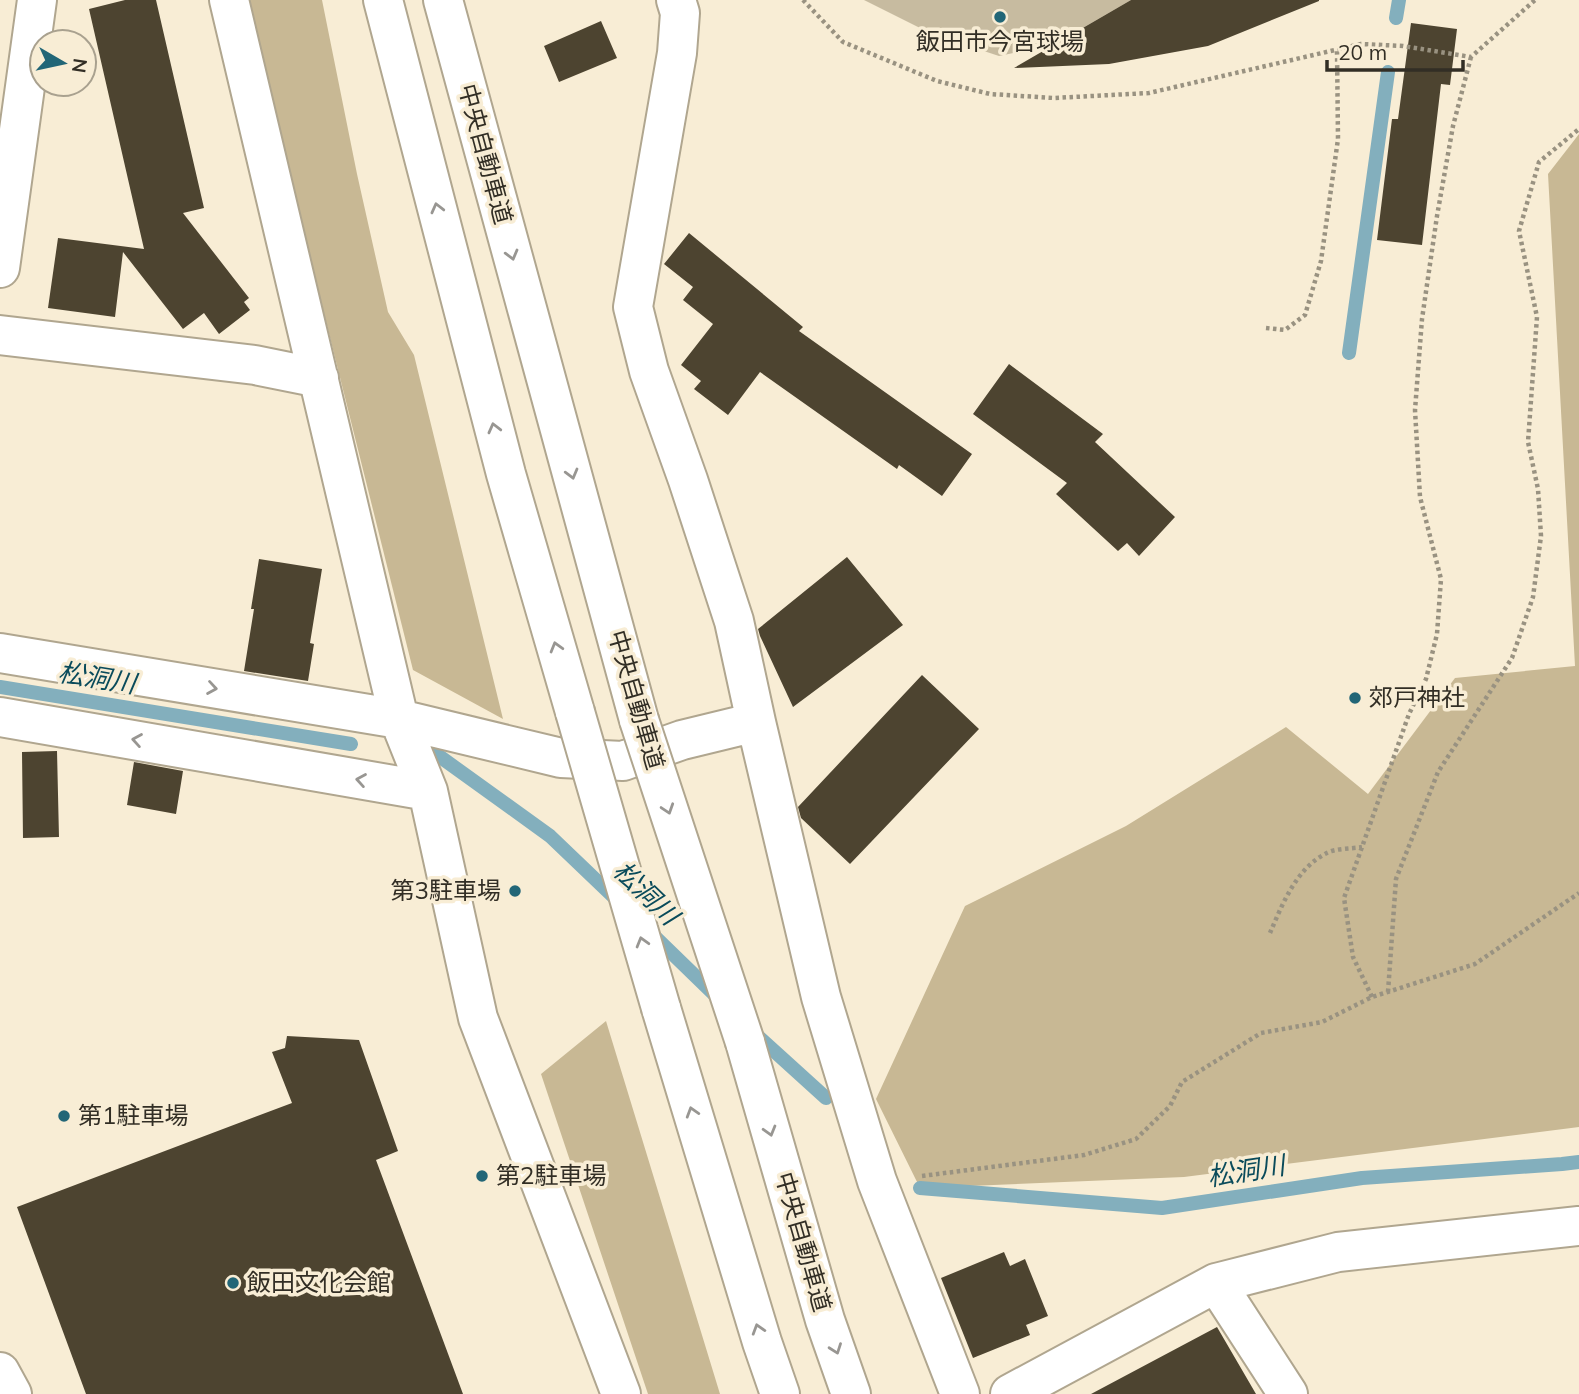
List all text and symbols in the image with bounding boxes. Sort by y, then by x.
marker: 飯田市今宮球場 [992,9,1008,25]
place label: 飯田市今宮球場 [916,26,1084,56]
north arrow [28,28,98,98]
scale bar [1327,28,1464,72]
text: 20 m [1338,39,1387,65]
text: N [67,57,93,75]
street label: 中央自動車道 [453,80,519,227]
one-way arrow [431,202,445,214]
one-way arrow [504,249,518,261]
one-way arrow [488,422,502,434]
one-way arrow [564,468,578,480]
street label: 中央自動車道 [603,626,671,773]
one-way arrow [549,641,564,653]
water label: 松洞川 [56,655,141,700]
one-way arrow [206,680,218,695]
place label: 郊戸神社 [1369,682,1465,712]
marker: 郊戸神社 [1347,690,1363,706]
one-way arrow [131,734,143,749]
one-way arrow [355,773,367,788]
one-way arrow [660,802,674,814]
water label: 松洞川 [607,854,688,934]
place label: 第3駐車場 [391,875,501,905]
marker: 第3駐車場 [507,883,523,899]
one-way arrow [635,936,650,948]
place label: 第1駐車場 [78,1100,188,1130]
one-way arrow [686,1106,701,1118]
marker: 第1駐車場 [56,1108,72,1124]
one-way arrow [762,1125,777,1137]
water label: 松洞川 [1205,1148,1290,1193]
place label: 第2駐車場 [496,1160,606,1190]
marker: 第2駐車場 [474,1168,490,1184]
street label: 中央自動車道 [770,1168,838,1315]
place label: 飯田文化会館 [247,1267,391,1297]
marker: 飯田文化会館 [225,1275,241,1291]
one-way arrow [752,1324,767,1336]
one-way arrow [827,1343,841,1355]

